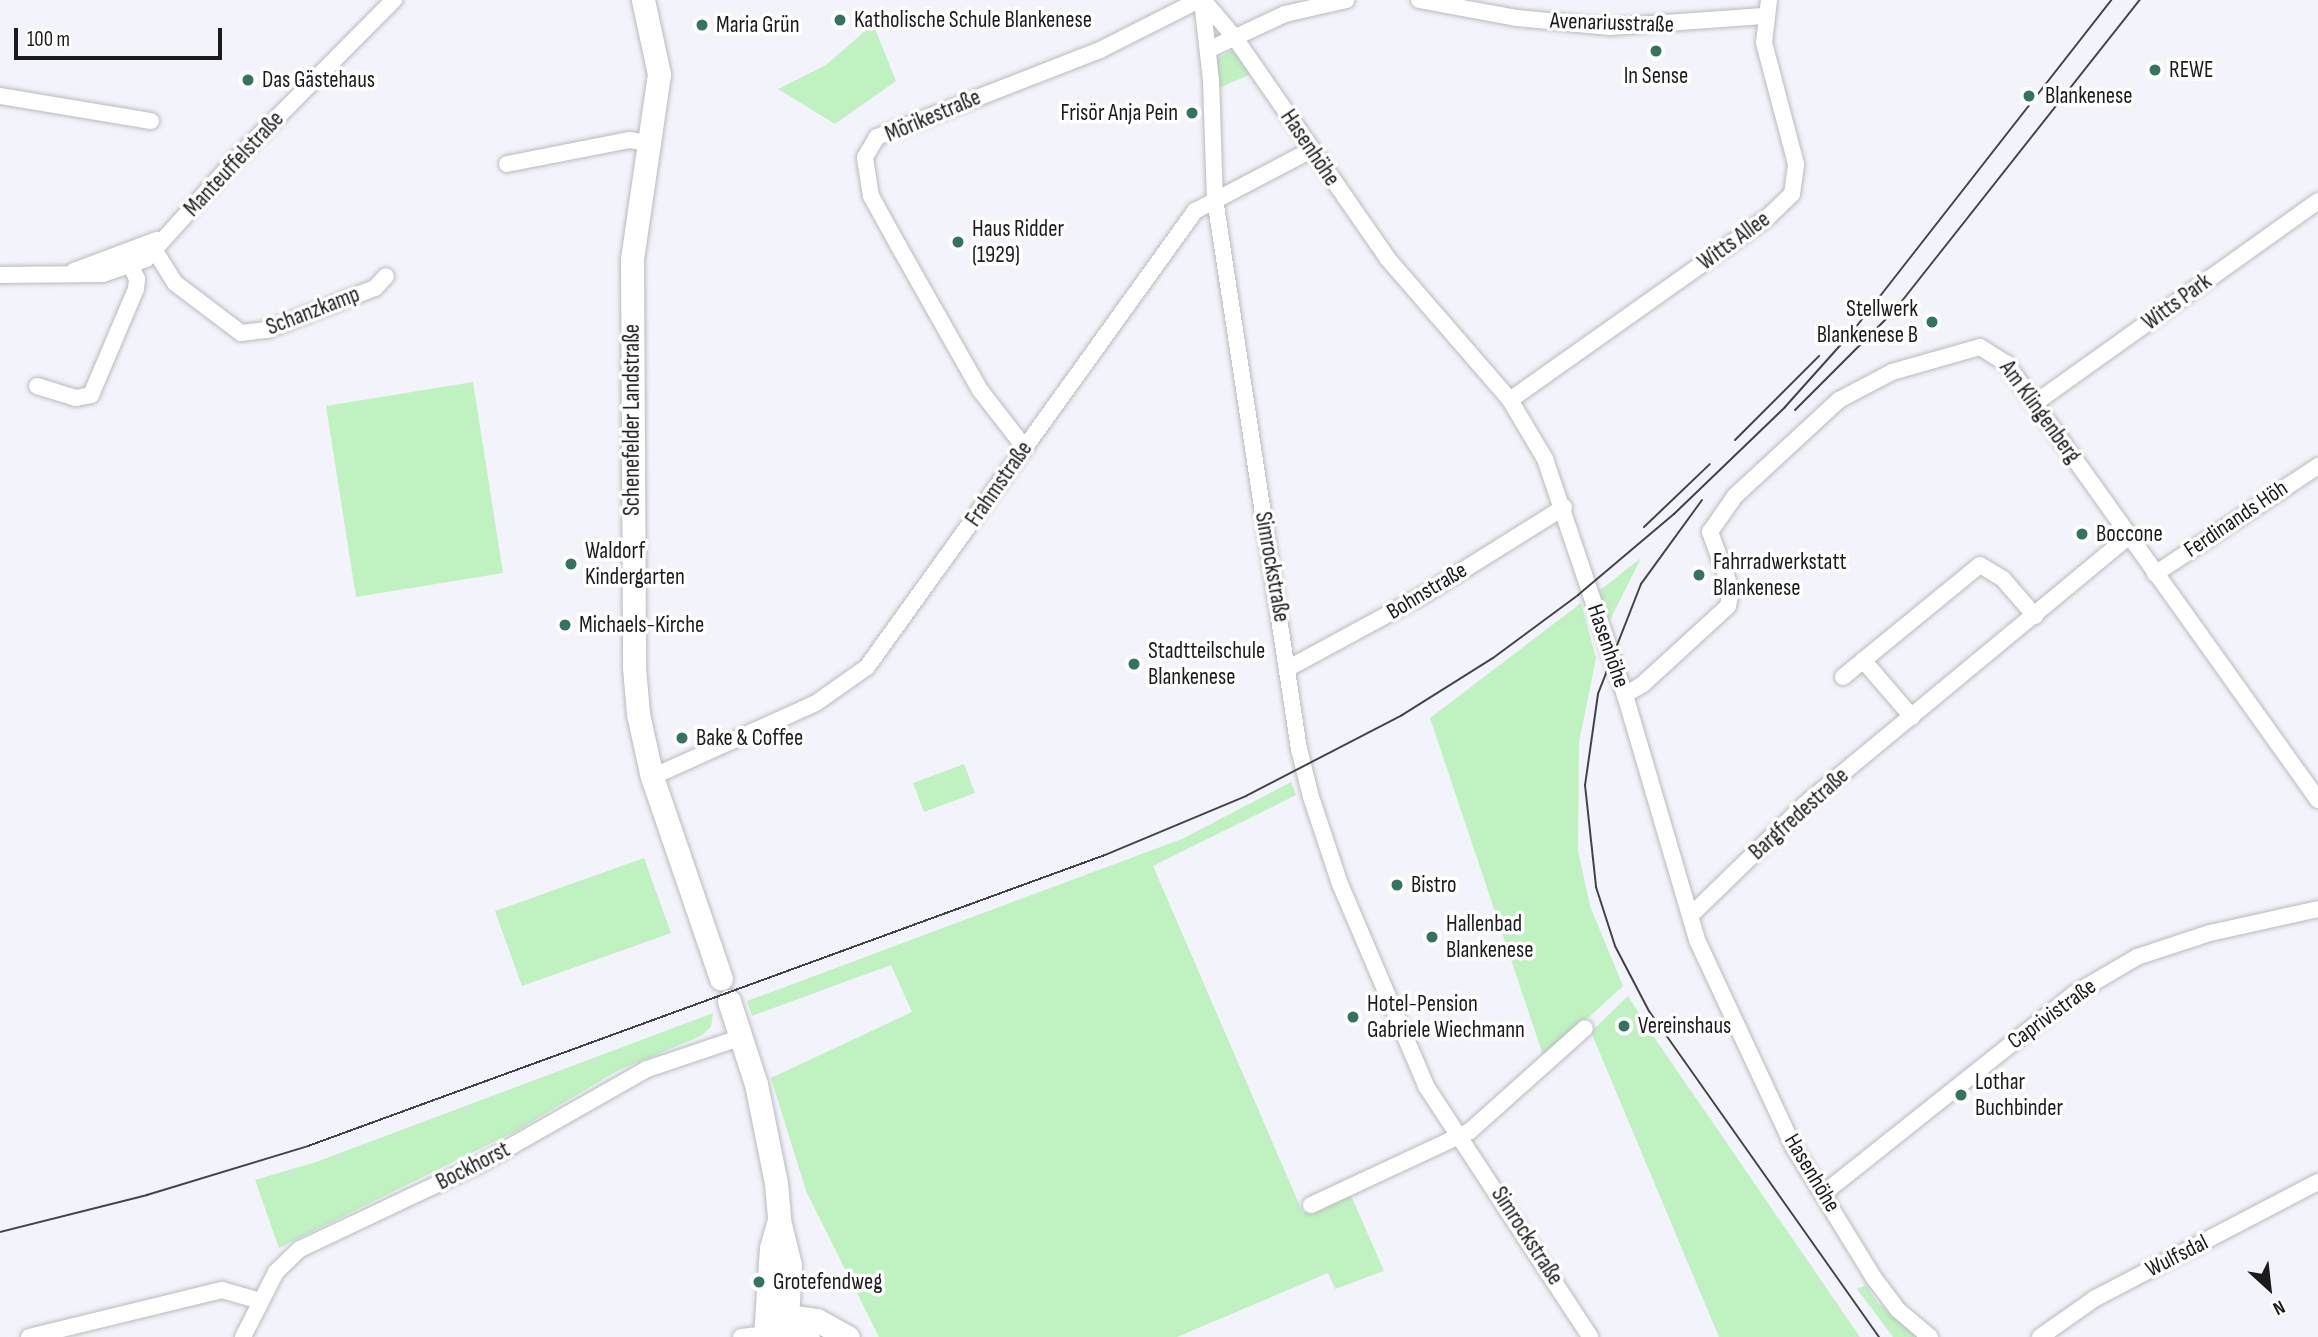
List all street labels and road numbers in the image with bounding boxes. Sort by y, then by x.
street label: Avenariusstraße [1550,7,1674,39]
street label: Mörikestraße [881,84,985,148]
street label: Hasenhöhe [1274,104,1346,192]
street label: Manteuffelstraße [178,106,290,222]
street label: Witts Allee [1693,206,1775,276]
street label: Witts Park [2137,268,2217,336]
street label: Schanzkamp [262,281,364,341]
street label: Schenefelder Landstraße [618,324,646,516]
street label: Am Klingenberg [1994,355,2086,469]
street label: Frahmstraße [960,436,1038,532]
street label: Ferdinands Höh [2179,474,2293,564]
street label: Simrockstraße [1249,510,1295,624]
street label: Bohnstraße [1382,556,1472,626]
street label: Hasenhöhe [1581,601,1635,691]
street label: Bargfredestraße [1743,762,1855,866]
street label: Caprivistraße [2002,973,2102,1055]
street label: Hasenhöhe [1778,1129,1846,1217]
street label: Bockhorst [432,1136,514,1196]
street label: Simrockstraße [1485,1182,1569,1290]
street label: Wulfsdal [2141,1229,2213,1283]

